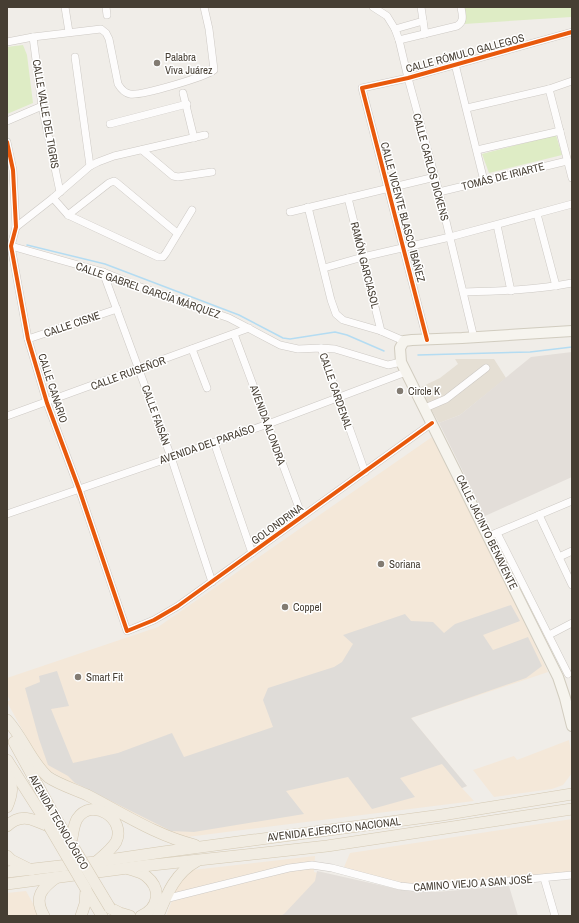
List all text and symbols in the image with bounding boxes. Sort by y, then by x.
street label: CALLE RÓMULO GALLEGOS [404,30,526,76]
place label: Palabra Viva Juárez [165,50,213,77]
street label: CALLE VALLE DEL TIGRIS [29,58,63,170]
marker: Palabra Viva Juárez [152,58,162,68]
street label: CALLE CARLOS DICKENS [410,112,452,222]
street label: CALLE VICENTE BLASCO IBAÑEZ [378,140,429,284]
street label: TOMÁS DE IRIARTE [460,159,546,193]
street label: RAMÓN GARCIASOL [347,220,383,310]
street label: CALLE GABREL GARCÍA MÁRQUEZ [74,259,222,321]
street label: CALLE CISNE [42,308,102,340]
street label: CALLE CARDENAL [316,351,356,431]
street label: CALLE CANARIO [35,352,71,424]
street label: CALLE RUISEÑOR [89,353,168,393]
street label: AVENIDA ALONDRA [247,382,289,468]
street label: CALLE FAISÁN [139,383,173,447]
place label: Circle K [408,384,440,398]
marker: Circle K [395,386,405,396]
street label: AVENIDA DEL PARAÍSO [156,421,257,467]
street label: CALLE JACINTO BENAVENTE [453,472,521,592]
street label: GOLONDRINA [248,500,306,547]
place label: Soriana [389,557,421,571]
marker: Soriana [376,559,386,569]
place label: Coppel [293,600,322,614]
marker: Coppel [280,602,290,612]
place label: Smart Fit [86,670,124,684]
marker: Smart Fit [73,672,83,682]
street label: AVENIDA TECNOLÓGICO [26,771,92,872]
street label: AVENIDA EJERCITO NACIONAL [266,814,401,844]
street label: CAMINO VIEJO A SAN JOSÉ [413,872,533,894]

